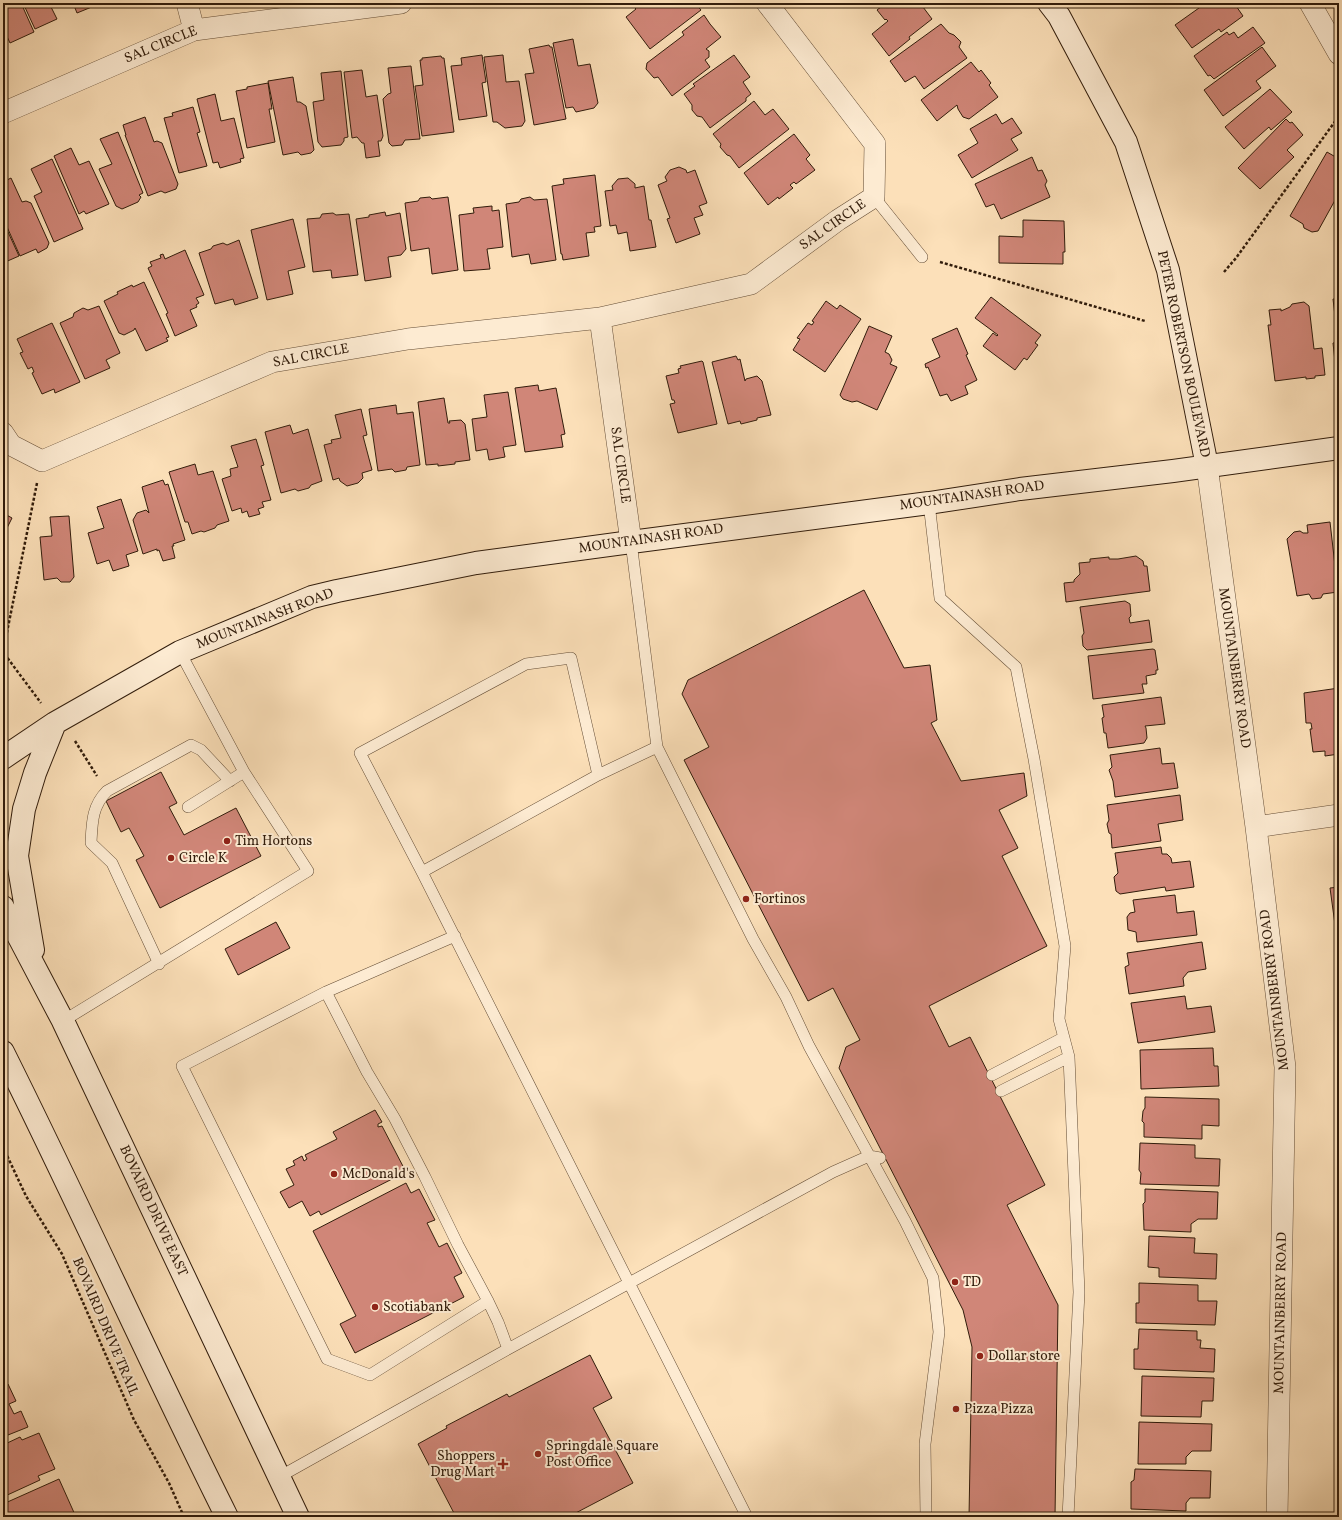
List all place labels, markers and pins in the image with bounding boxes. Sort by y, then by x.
place label: Tim Hortons [235,832,312,851]
marker: Tim Hortons [222,836,232,846]
place label: Circle K [179,849,228,868]
marker: Circle K [166,853,176,863]
place label: Fortinos [754,890,805,909]
marker: Fortinos [741,894,751,904]
place label: McDonald's [342,1165,415,1184]
marker: McDonald's [329,1169,339,1179]
place label: TD [963,1273,981,1292]
marker: TD [950,1277,960,1287]
place label: Scotiabank [383,1298,452,1317]
marker: Scotiabank [370,1302,380,1312]
place label: Dollar store [988,1347,1061,1366]
marker: Dollar store [975,1351,985,1361]
place label: Pizza Pizza [964,1400,1034,1419]
marker: Pizza Pizza [951,1404,961,1414]
place label: Springdale Square Post Office [546,1437,659,1472]
place label: Shoppers Drug Mart [430,1447,495,1482]
marker: Springdale Square Post Office [533,1449,543,1459]
marker: Shoppers Drug Mart [498,1459,508,1469]

